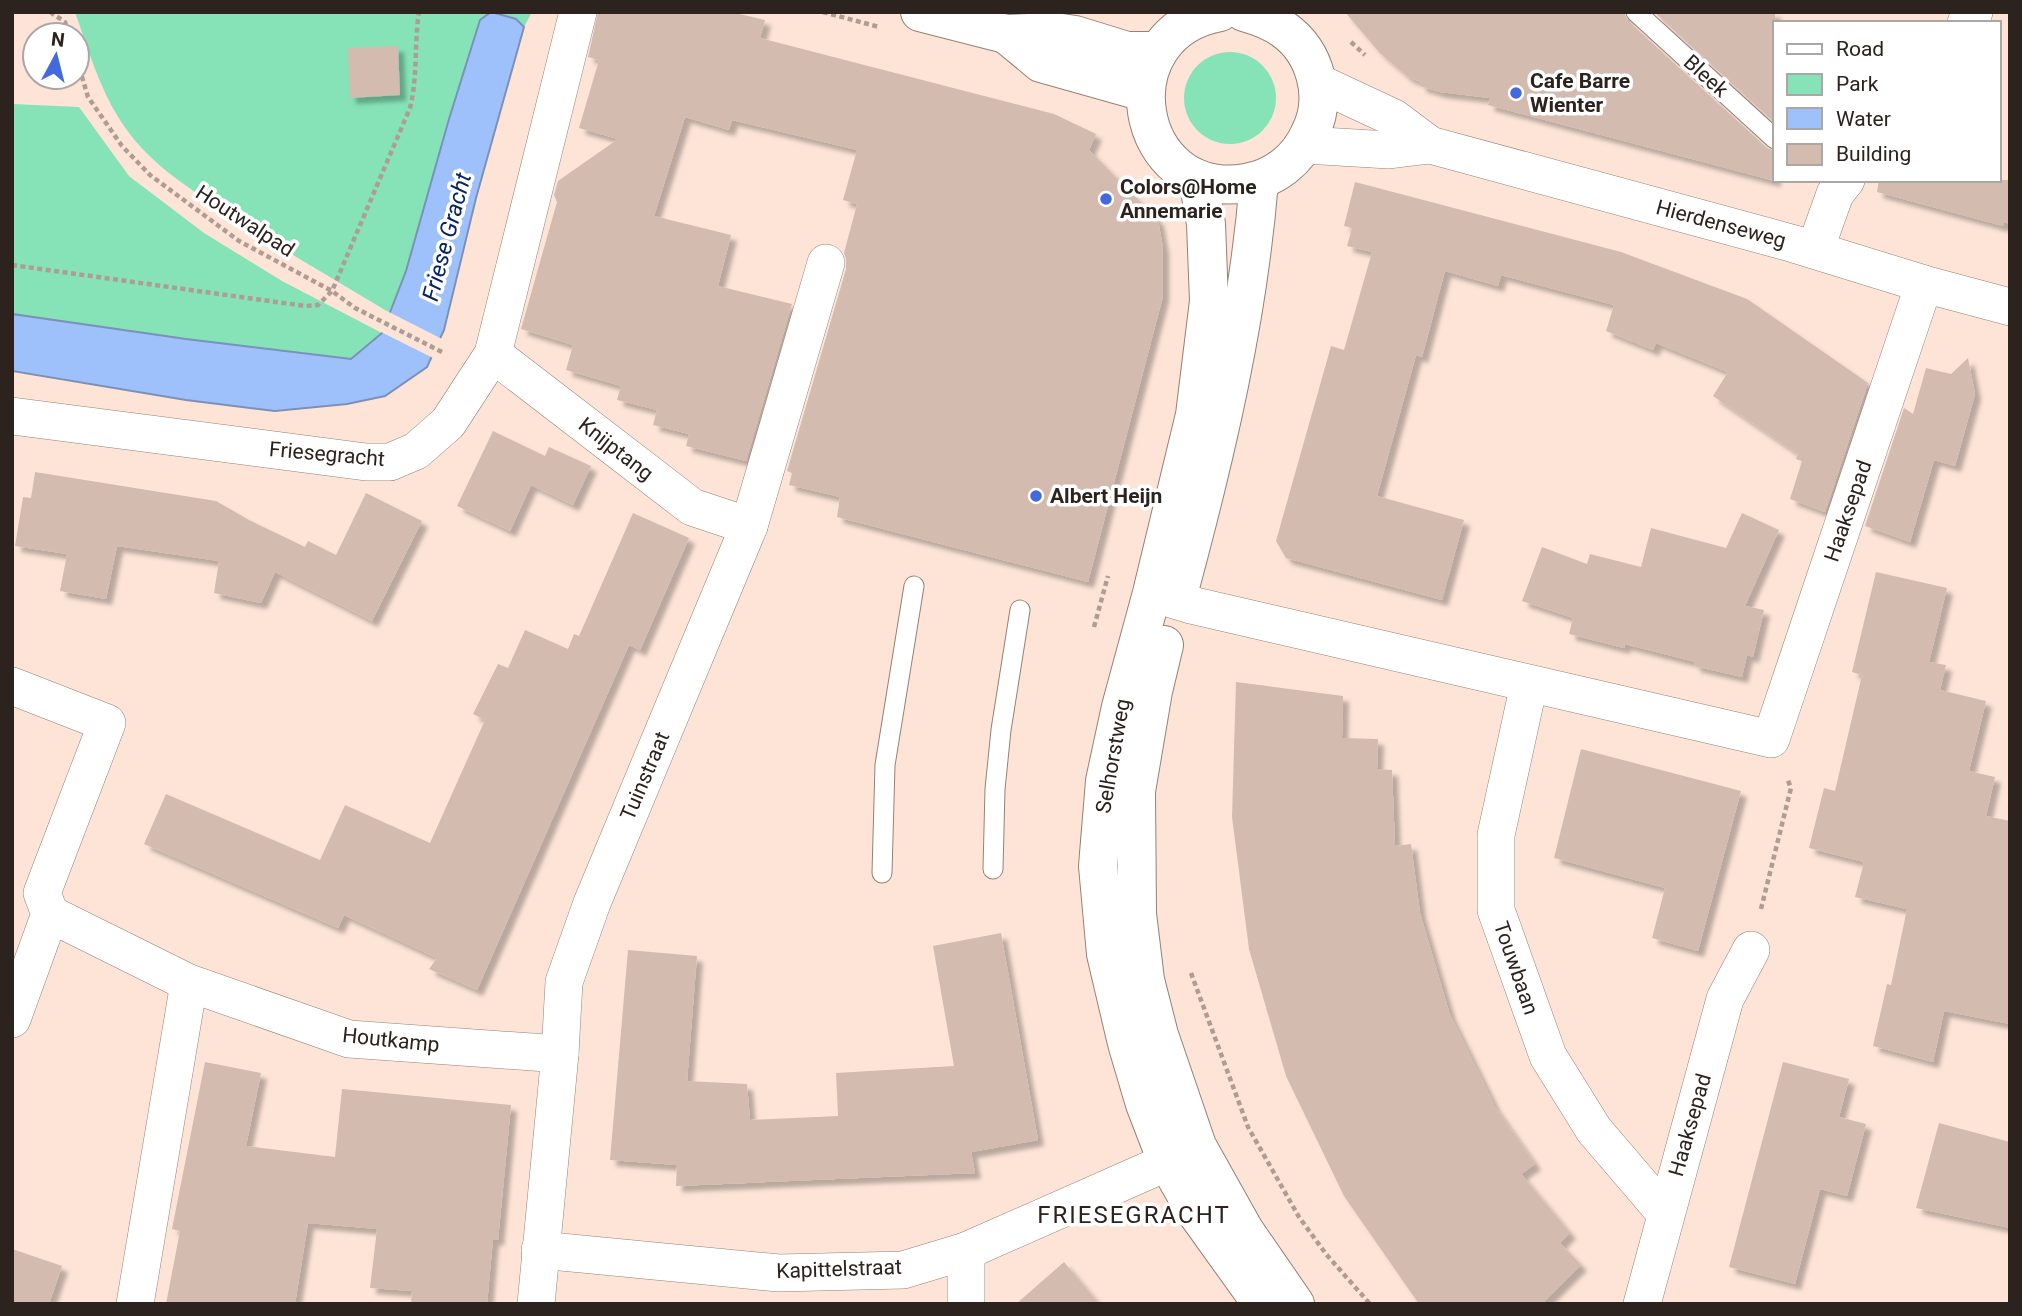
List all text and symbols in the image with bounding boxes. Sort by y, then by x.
north arrow [21,21,91,91]
legend [1773,21,2001,182]
text: N [50,27,66,52]
text: Road [1836,37,1884,61]
street label: Bleek [1679,50,1733,102]
place label: Cafe Barre Wienter [1530,69,1630,117]
text: Park [1836,72,1879,96]
marker: Cafe Barre Wienter [1508,85,1524,101]
text: Water [1836,107,1891,131]
text: Building [1836,142,1911,166]
water label: Friese Gracht [417,169,477,304]
place label: Colors@Home Annemarie [1120,175,1257,223]
street label: Houtwalpad [191,180,299,262]
marker: Colors@Home Annemarie [1098,191,1114,207]
street label: Hierdenseweg [1653,195,1789,253]
street label: Knijptang [574,412,658,486]
street label: Friesegracht [268,437,386,471]
street label: Haaksepad [1819,457,1877,565]
place label: Albert Heijn [1050,484,1162,508]
marker: Albert Heijn [1028,488,1044,504]
street label: Selhorstweg [1091,697,1135,815]
street label: Tuinstraat [616,728,674,824]
street label: Touwbaan [1489,918,1543,1018]
street label: Houtkamp [341,1023,441,1057]
street label: Haaksepad [1664,1071,1716,1179]
district label: FRIESEGRACHT [1037,1201,1231,1229]
street label: Kapittelstraat [776,1255,902,1283]

